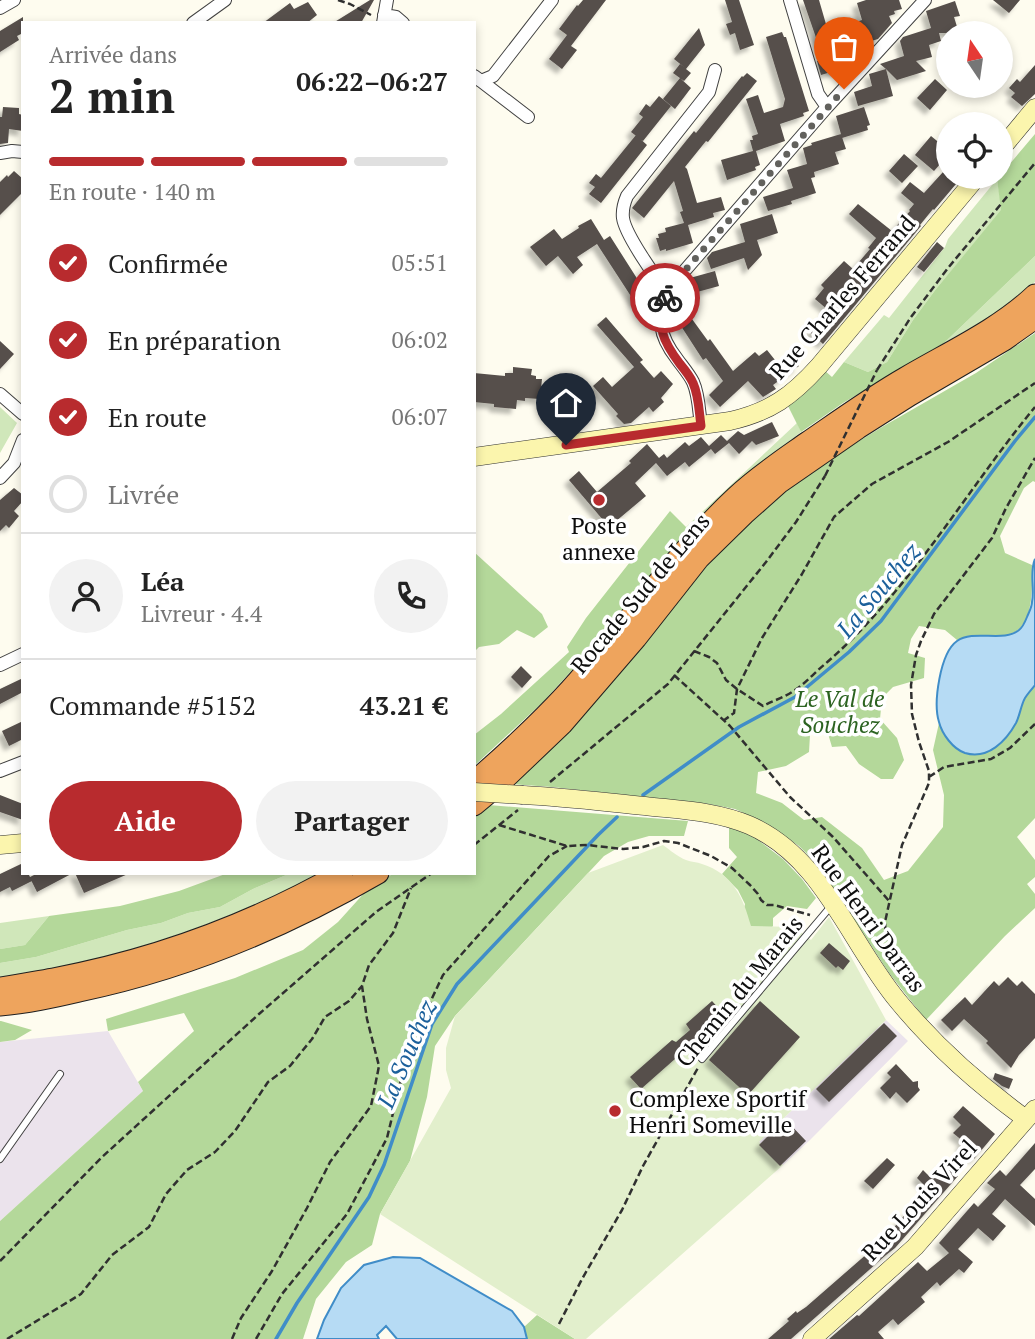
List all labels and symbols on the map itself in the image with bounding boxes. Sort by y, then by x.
pin [814,17,874,89]
north arrow [936,21,1013,98]
street label: Rue Charles Ferrand [762,208,922,386]
courier [630,263,700,333]
pin [536,373,596,445]
marker: Poste annexe [591,492,607,508]
street label: Rocade Sud de Lens [564,506,716,680]
place label: Poste annexe [562,510,636,567]
water label: La Souchez [828,536,927,645]
park label: Le Val de Souchez [794,683,885,740]
street label: Rue Henri Darras [805,838,933,998]
street label: Chemin du Marais [668,909,810,1073]
water label: La Souchez [369,995,443,1114]
place label: Complexe Sportif Henri Someville [629,1083,808,1140]
marker: Complexe Sportif Henri Someville [607,1103,623,1119]
street label: Rue Louis Virel [855,1133,983,1267]

